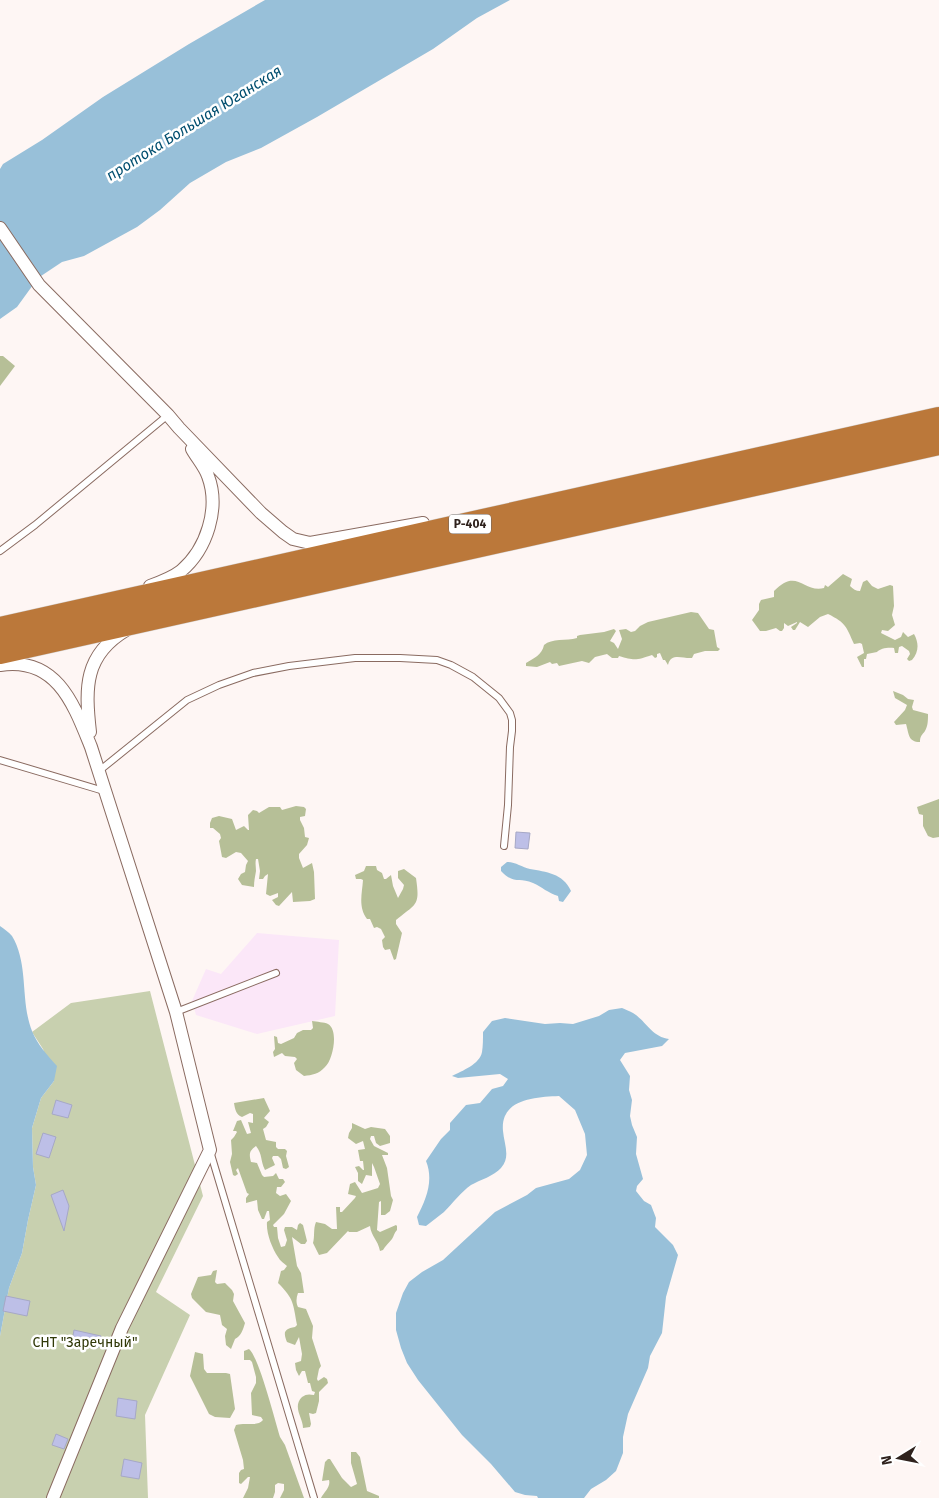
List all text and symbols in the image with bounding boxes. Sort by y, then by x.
water label: протока Большая Юганская [103,61,285,185]
road number: Р-404 [449,514,491,534]
park label: СНТ "Заречный" [32,1334,138,1351]
north arrow [874,1433,924,1483]
text: N [878,1454,896,1466]

